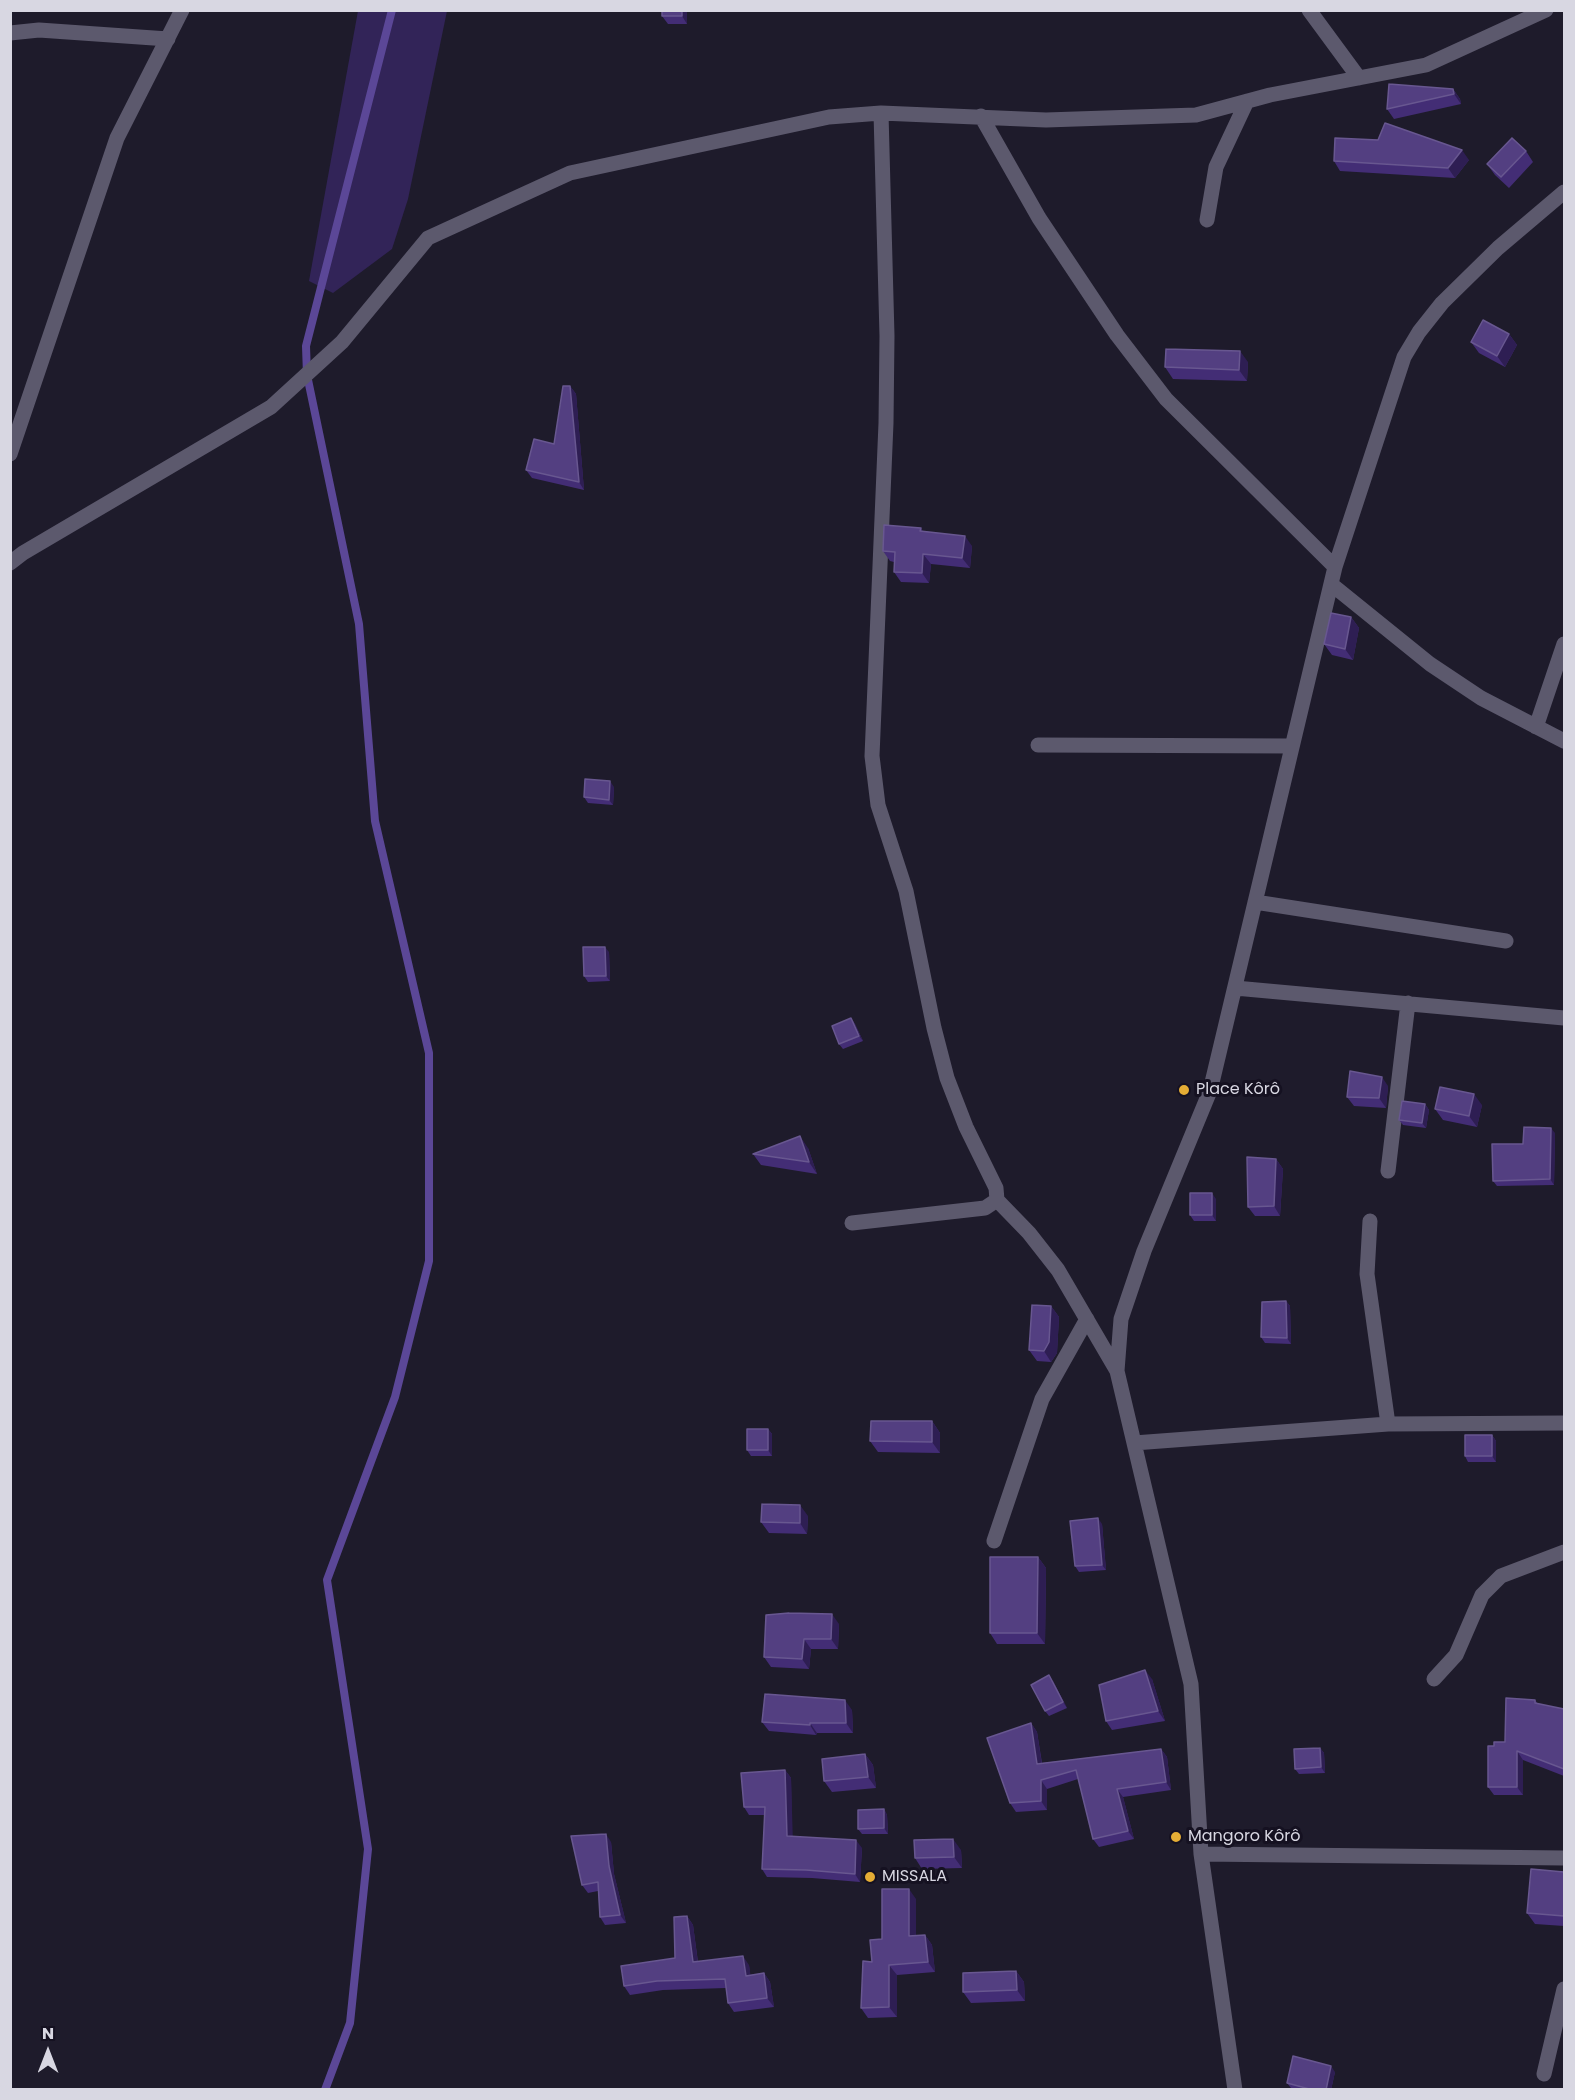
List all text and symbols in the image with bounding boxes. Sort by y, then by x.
place label: Place Kôrô [1196,1080,1280,1100]
marker: Place Kôrô [1177,1083,1191,1097]
place label: Mangoro Kôrô [1188,1827,1300,1847]
marker: Mangoro Kôrô [1169,1830,1183,1844]
place label: MISSALA [882,1867,947,1887]
marker: MISSALA [863,1870,877,1884]
north arrow [18,2022,78,2082]
text: N [42,2022,54,2045]

